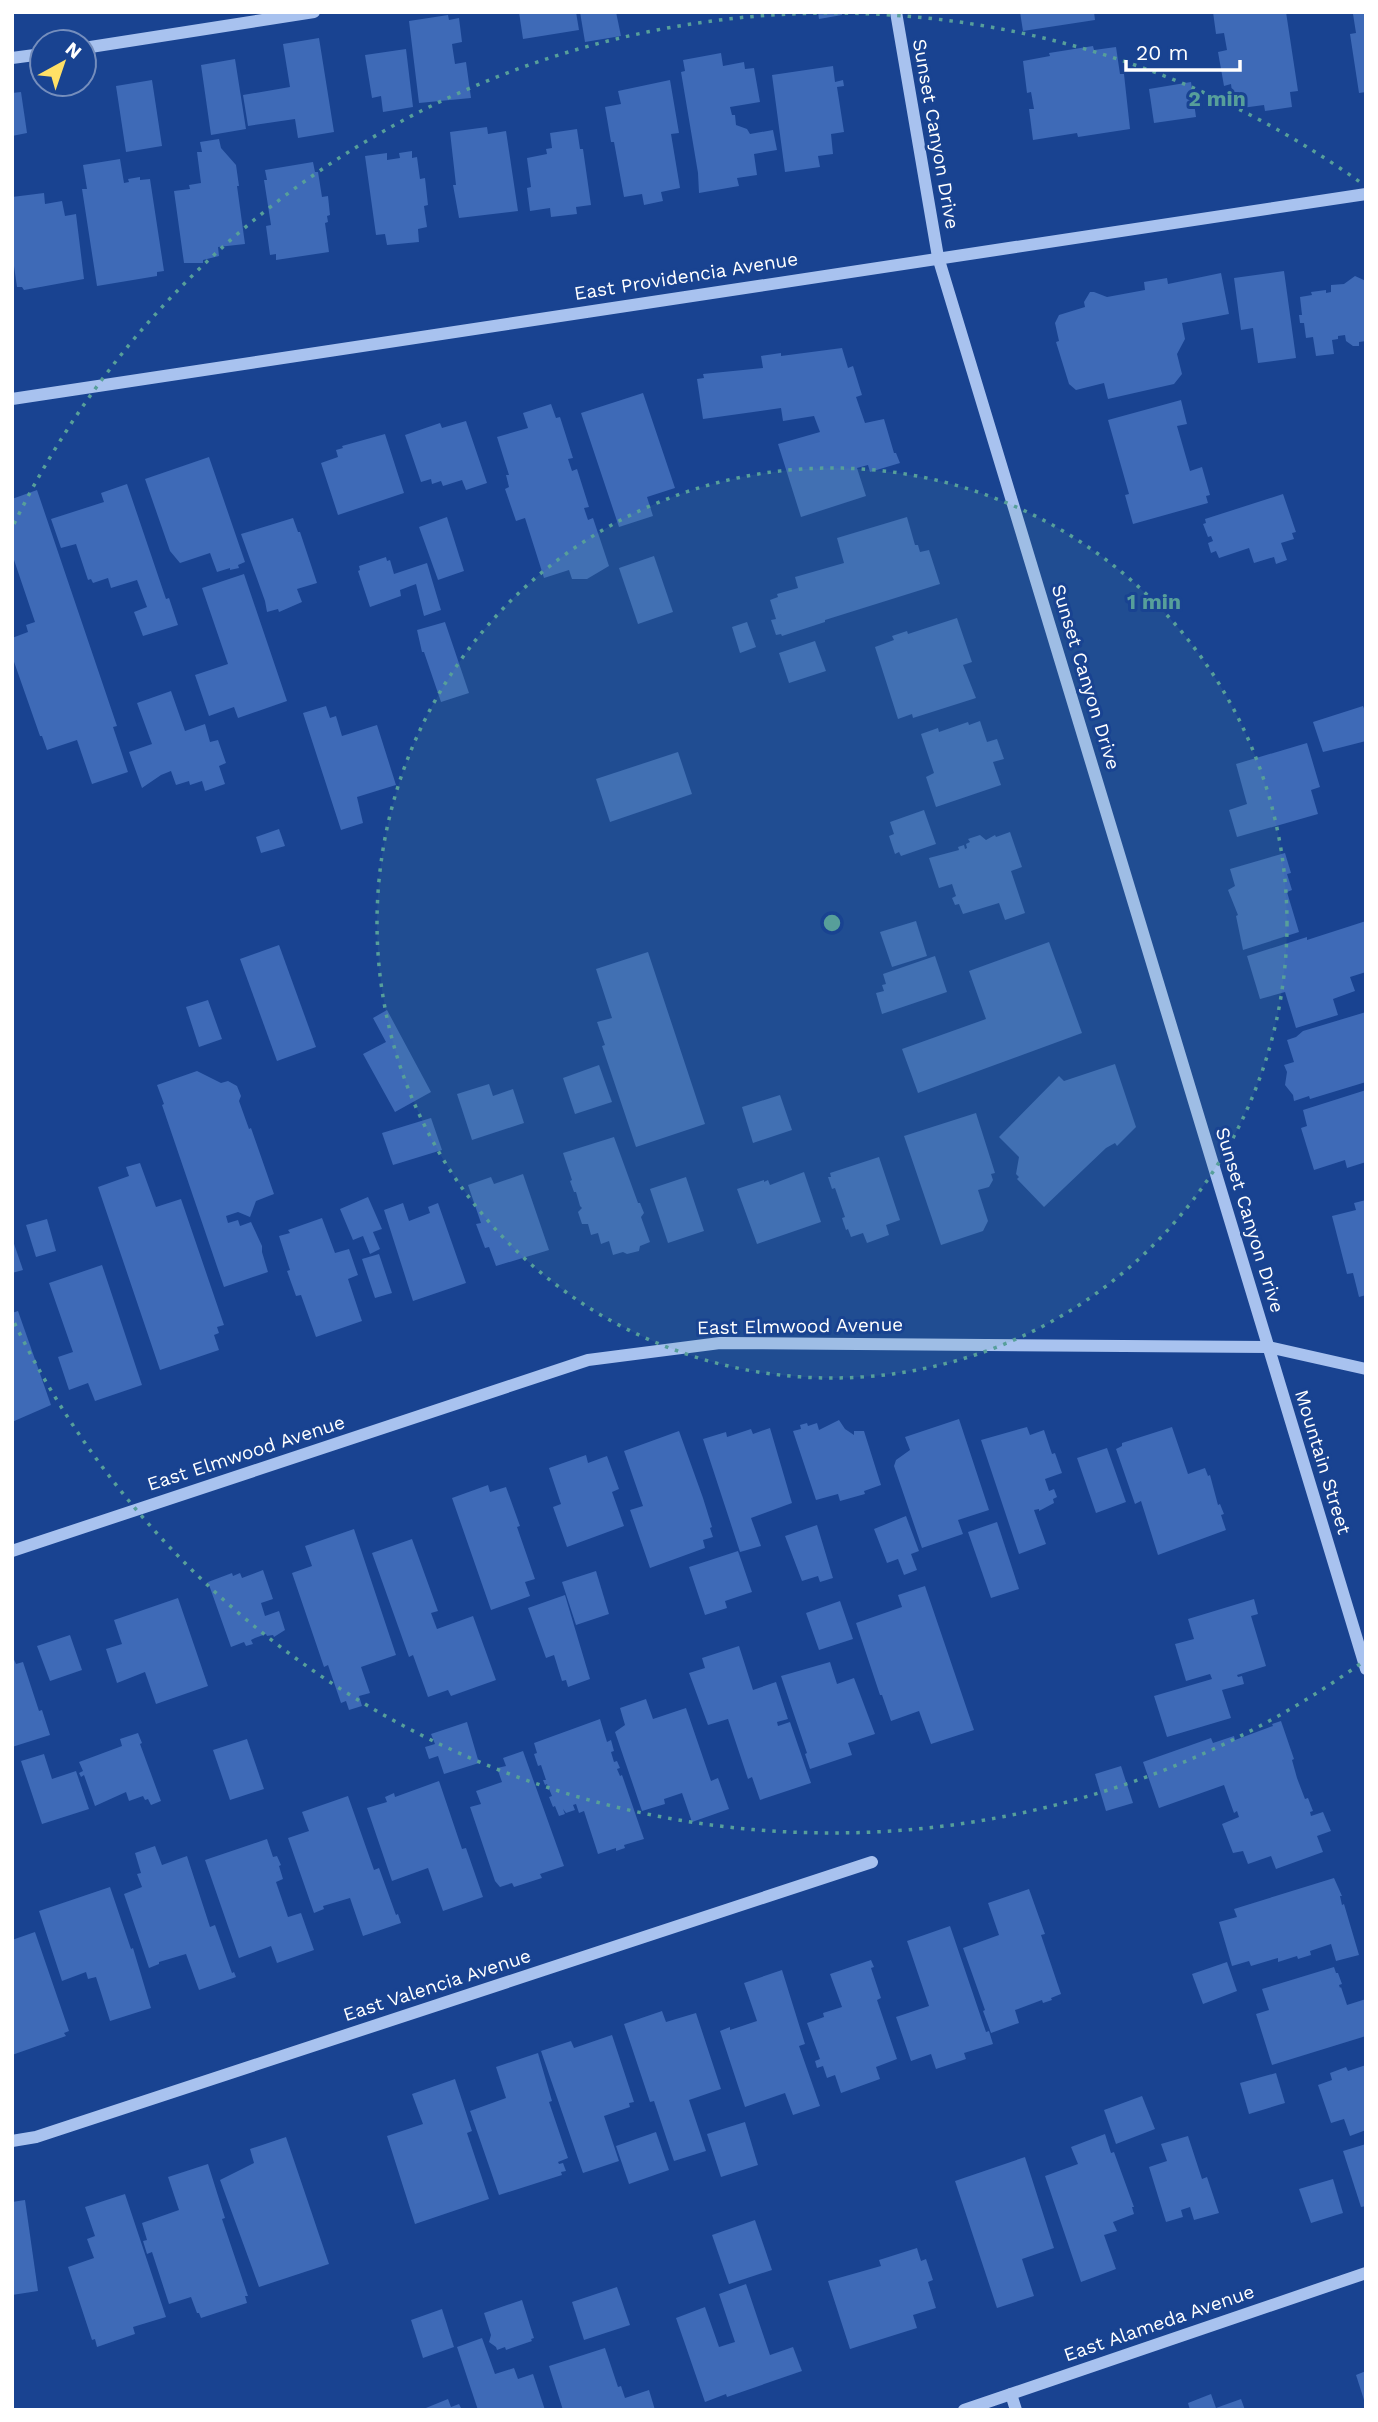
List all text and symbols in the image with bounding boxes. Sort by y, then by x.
north arrow [28,28,98,98]
scale bar [1126,28,1240,72]
text: N [61,37,86,64]
street label: Sunset Canyon Drive [908,37,964,231]
text: 20 m [1136,40,1188,65]
text: 2 min [1188,86,1246,111]
street label: East Providencia Avenue [572,247,800,305]
street label: Sunset Canyon Drive [1047,582,1125,772]
text: 1 min [1127,589,1181,614]
centre of rings [820,911,844,935]
street label: Sunset Canyon Drive [1211,1125,1289,1315]
street label: East Elmwood Avenue [697,1313,903,1339]
street label: Mountain Street [1290,1387,1356,1537]
street label: East Elmwood Avenue [144,1410,348,1496]
street label: East Valencia Avenue [340,1944,534,2026]
street label: East Alameda Avenue [1061,2280,1257,2366]

